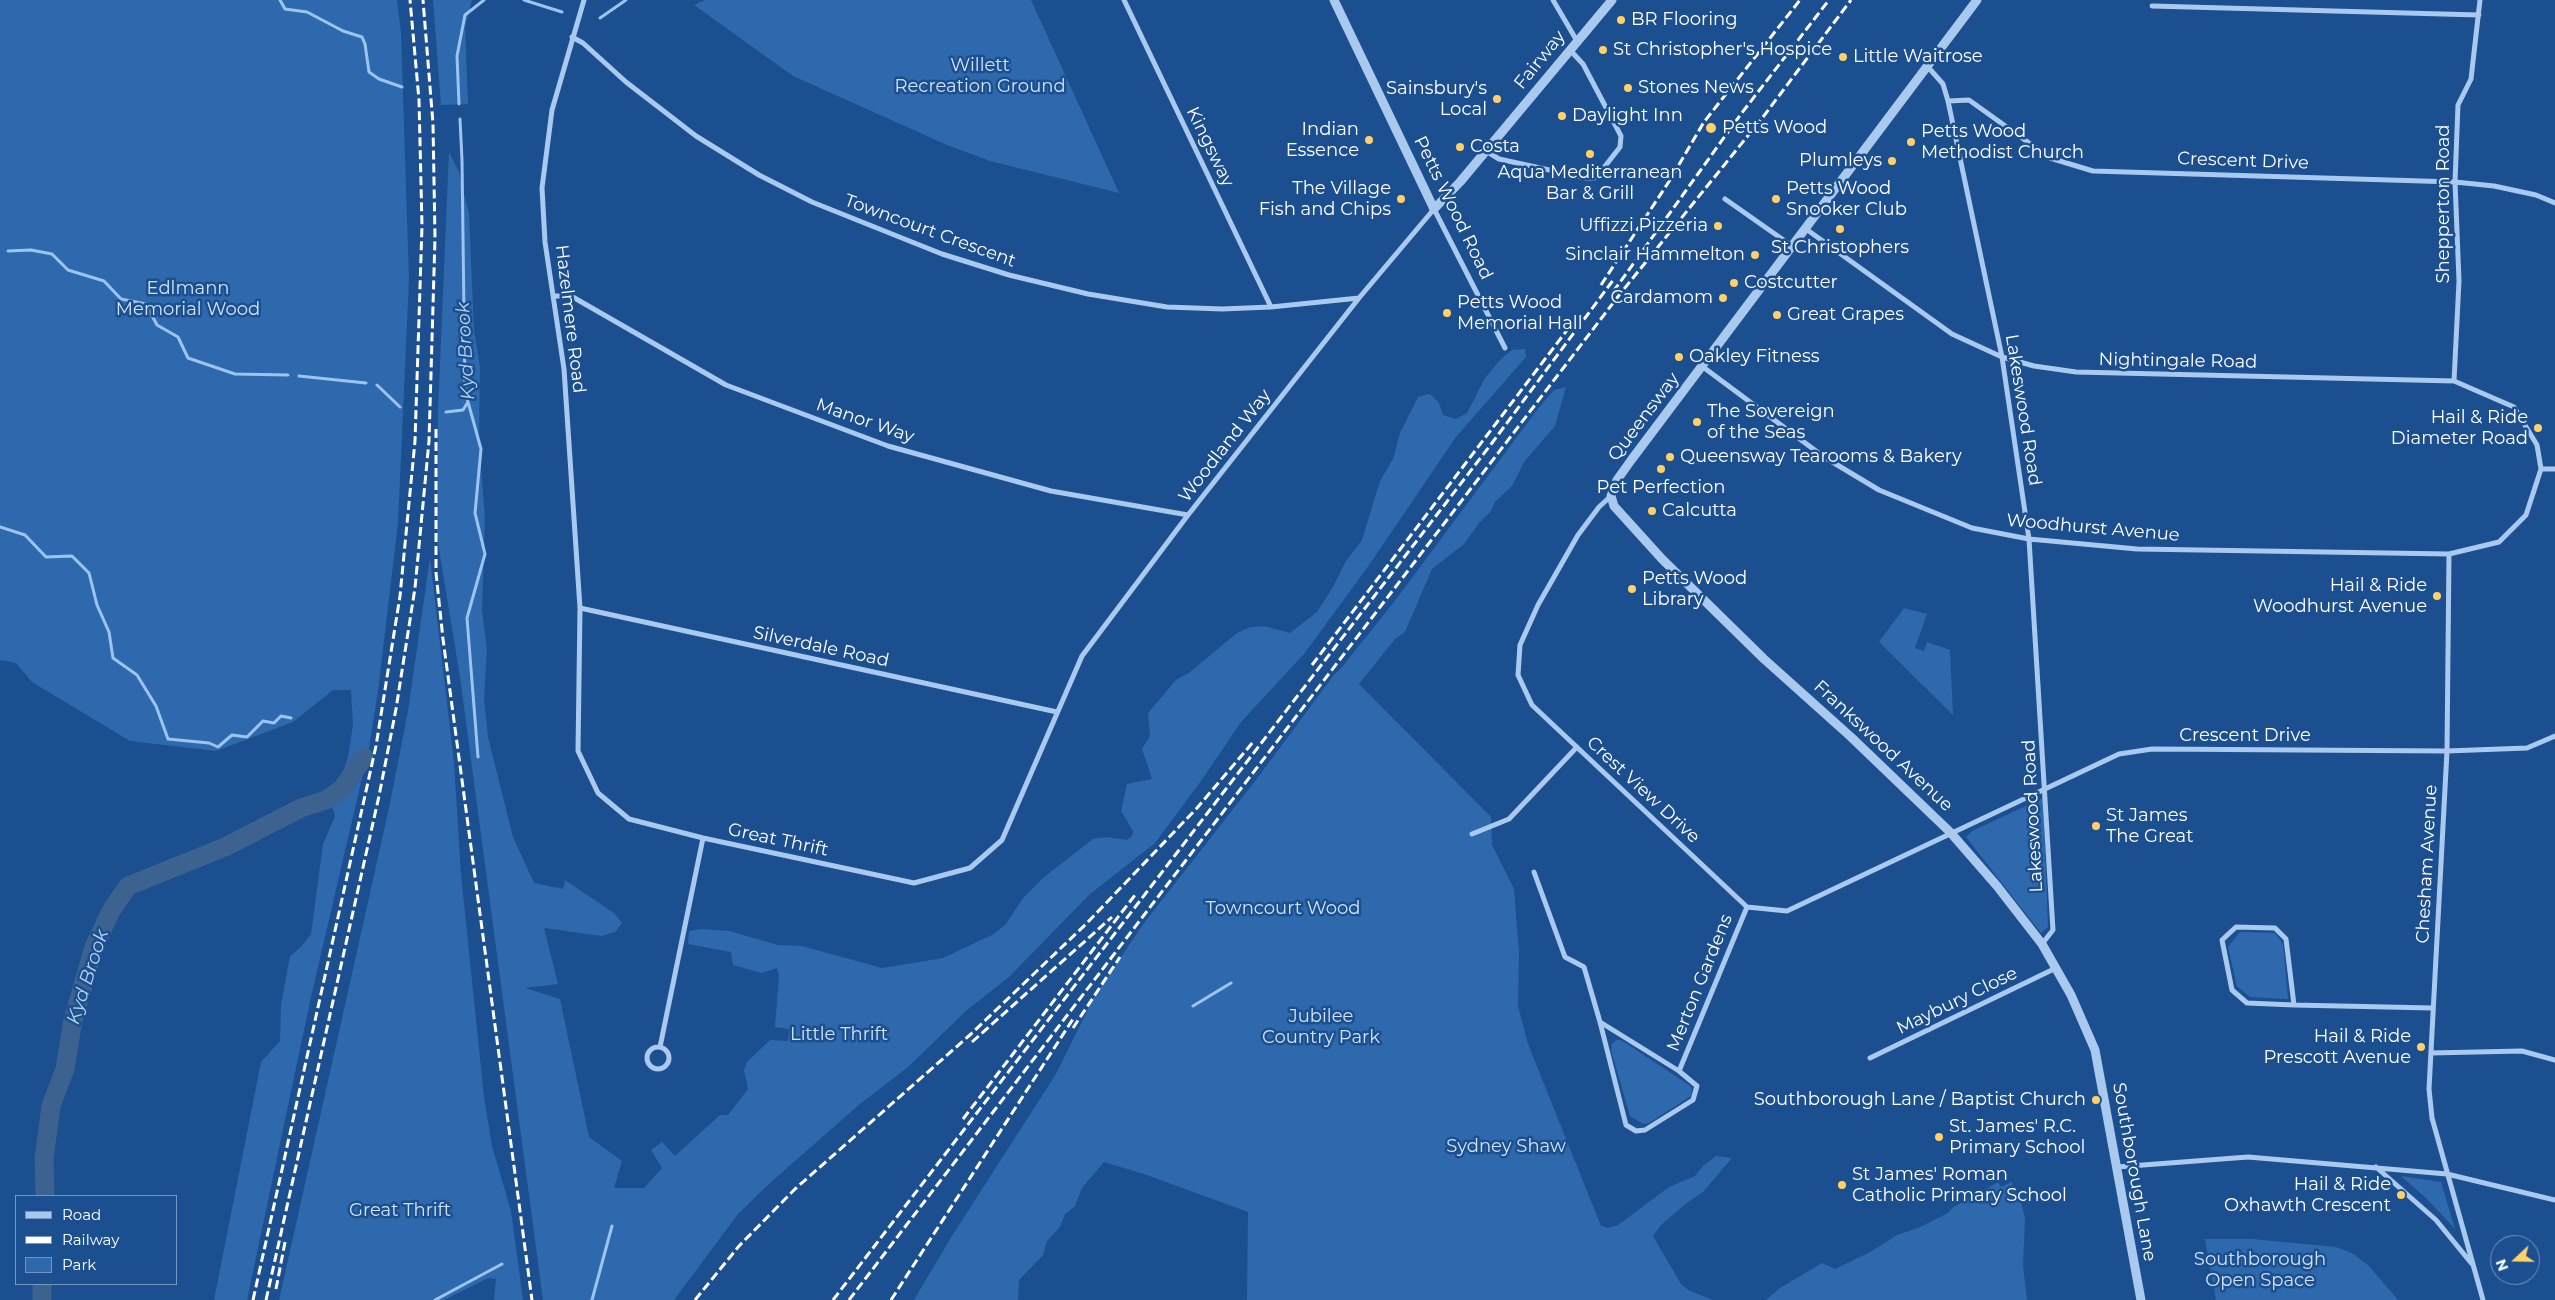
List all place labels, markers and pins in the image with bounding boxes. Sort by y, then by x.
place label: BR Flooring [1631,9,1738,31]
marker: BR Flooring [1615,14,1627,26]
place label: St Christopher's Hospice [1613,39,1832,61]
marker: St Christopher's Hospice [1597,44,1609,56]
place label: Little Waitrose [1853,46,1983,68]
marker: Little Waitrose [1837,51,1849,63]
place label: Stones News [1638,77,1754,99]
place label: Sainsbury's Local [1386,78,1487,120]
marker: Stones News [1622,82,1634,94]
marker: Sainsbury's Local [1491,93,1503,105]
place label: Daylight Inn [1572,105,1683,127]
marker: Daylight Inn [1556,110,1568,122]
place label: Petts Wood [1722,117,1827,139]
place label: Indian Essence [1286,119,1359,162]
marker: Petts Wood [1704,121,1718,135]
place label: Petts Wood Methodist Church [1921,121,2084,163]
marker: Indian Essence [1363,134,1375,146]
place label: Costa [1470,136,1520,158]
marker: Petts Wood Methodist Church [1905,136,1917,148]
marker: Costa [1454,141,1466,153]
marker: Aqua Mediterranean Bar & Grill [1584,148,1596,160]
place label: Plumleys [1799,150,1882,172]
marker: Plumleys [1886,155,1898,167]
place label: Aqua Mediterranean Bar & Grill [1498,162,1682,204]
place label: The Village Fish and Chips [1259,178,1391,220]
place label: Petts Wood Snooker Club [1786,178,1907,220]
marker: The Village Fish and Chips [1395,193,1407,205]
marker: Petts Wood Snooker Club [1770,193,1782,205]
place label: Uffizzi Pizzeria [1579,215,1708,237]
marker: Uffizzi Pizzeria [1712,220,1724,232]
marker: St Christophers [1834,223,1846,235]
place label: St Christophers [1771,237,1909,259]
place label: Sinclair Hammelton [1565,244,1745,266]
marker: Sinclair Hammelton [1749,249,1761,261]
place label: Costcutter [1744,272,1838,294]
marker: Costcutter [1728,277,1740,289]
place label: Cardamom [1610,287,1713,309]
place label: Petts Wood Memorial Hall [1457,292,1582,334]
marker: Cardamom [1717,292,1729,304]
place label: Great Grapes [1787,304,1904,326]
marker: Petts Wood Memorial Hall [1441,307,1453,319]
marker: Great Grapes [1771,309,1783,321]
place label: Oakley Fitness [1689,346,1820,368]
marker: Oakley Fitness [1673,351,1685,363]
place label: The Sovereign of the Seas [1707,401,1835,444]
place label: Hail & Ride Diameter Road [2391,407,2528,449]
marker: The Sovereign of the Seas [1691,416,1703,428]
marker: Hail & Ride Diameter Road [2532,422,2544,434]
place label: Queensway Tearooms & Bakery [1680,446,1962,468]
marker: Queensway Tearooms & Bakery [1664,451,1676,463]
marker: Pet Perfection [1655,463,1667,475]
place label: Pet Perfection [1596,477,1726,499]
place label: Calcutta [1662,500,1737,522]
marker: Calcutta [1646,505,1658,517]
place label: Petts Wood Library [1642,568,1747,610]
place label: Hail & Ride Woodhurst Avenue [2253,575,2427,618]
marker: Petts Wood Library [1626,583,1638,595]
marker: Hail & Ride Woodhurst Avenue [2431,590,2443,602]
place label: St James The Great [2106,805,2194,848]
marker: St James The Great [2090,820,2102,832]
place label: Hail & Ride Prescott Avenue [2264,1026,2411,1068]
marker: Hail & Ride Prescott Avenue [2415,1041,2427,1053]
place label: Southborough Lane / Baptist Church [1754,1089,2086,1111]
marker: Southborough Lane / Baptist Church [2090,1094,2102,1106]
place label: St. James' R.C. Primary School [1949,1116,2085,1158]
marker: St. James' R.C. Primary School [1933,1131,1945,1143]
place label: St James' Roman Catholic Primary School [1852,1164,2067,1206]
place label: Hail & Ride Oxhawth Crescent [2224,1174,2391,1216]
marker: St James' Roman Catholic Primary School [1836,1179,1848,1191]
marker: Hail & Ride Oxhawth Crescent [2395,1189,2407,1201]

